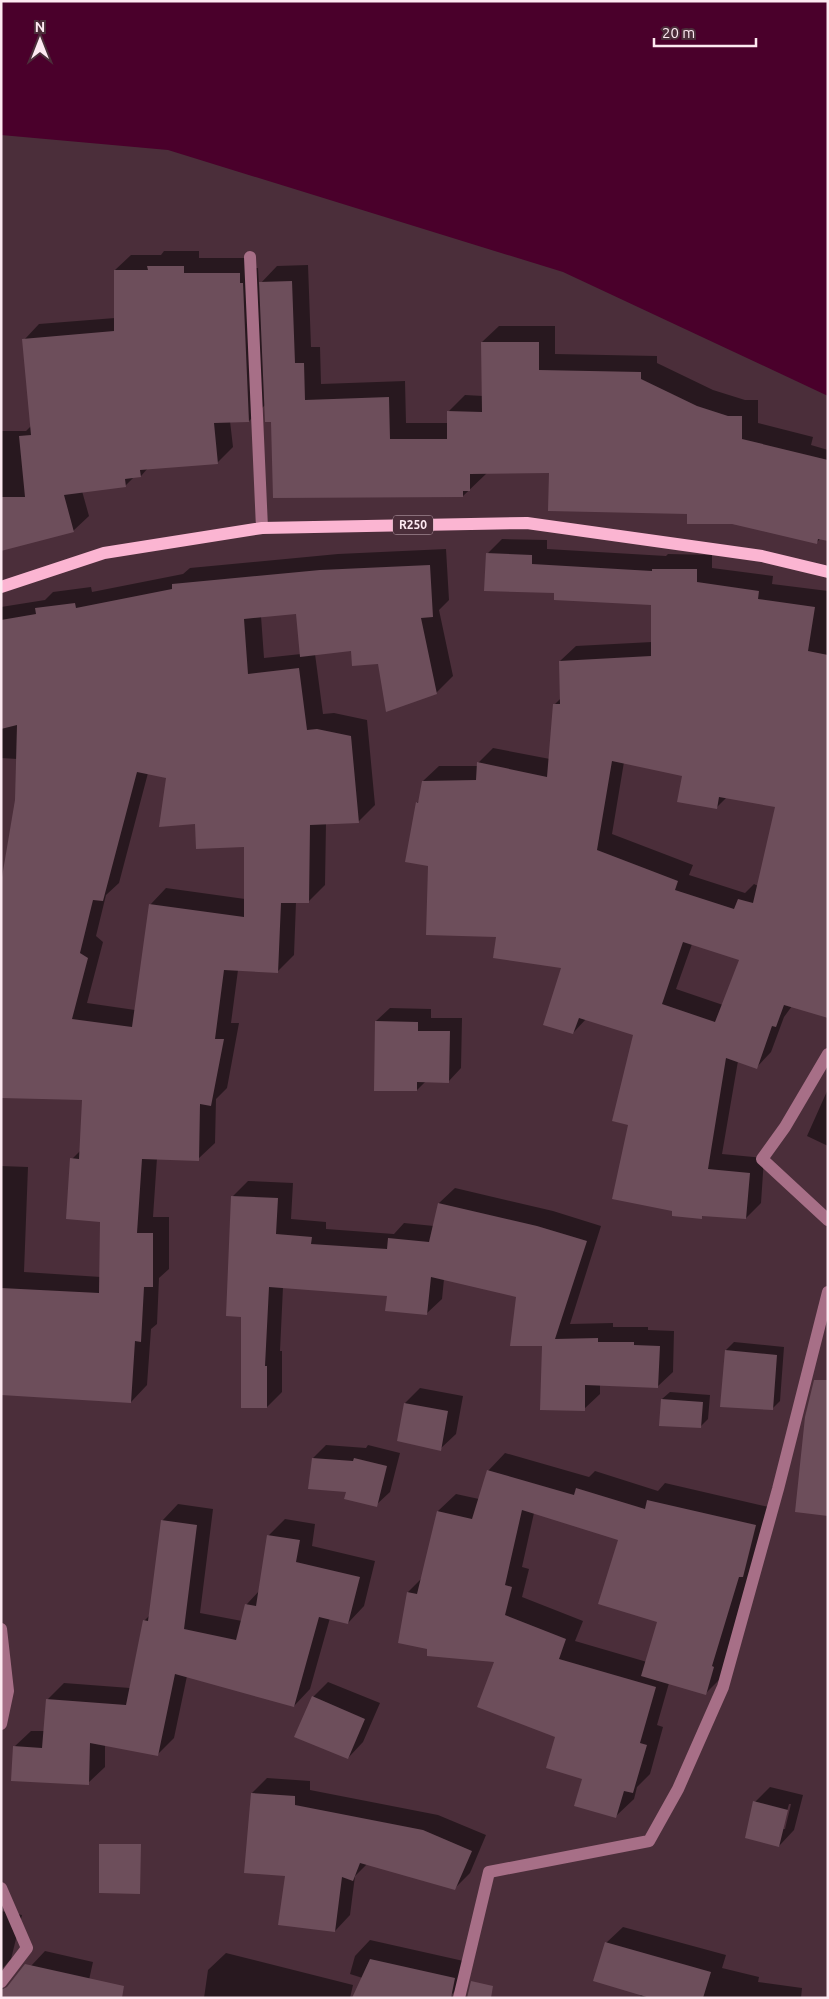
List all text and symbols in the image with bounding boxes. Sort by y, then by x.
north arrow [15,15,65,65]
scale bar [654,15,756,47]
text: N [35,19,45,35]
text: 20 m [662,24,695,41]
road number: R250 [393,516,433,534]

